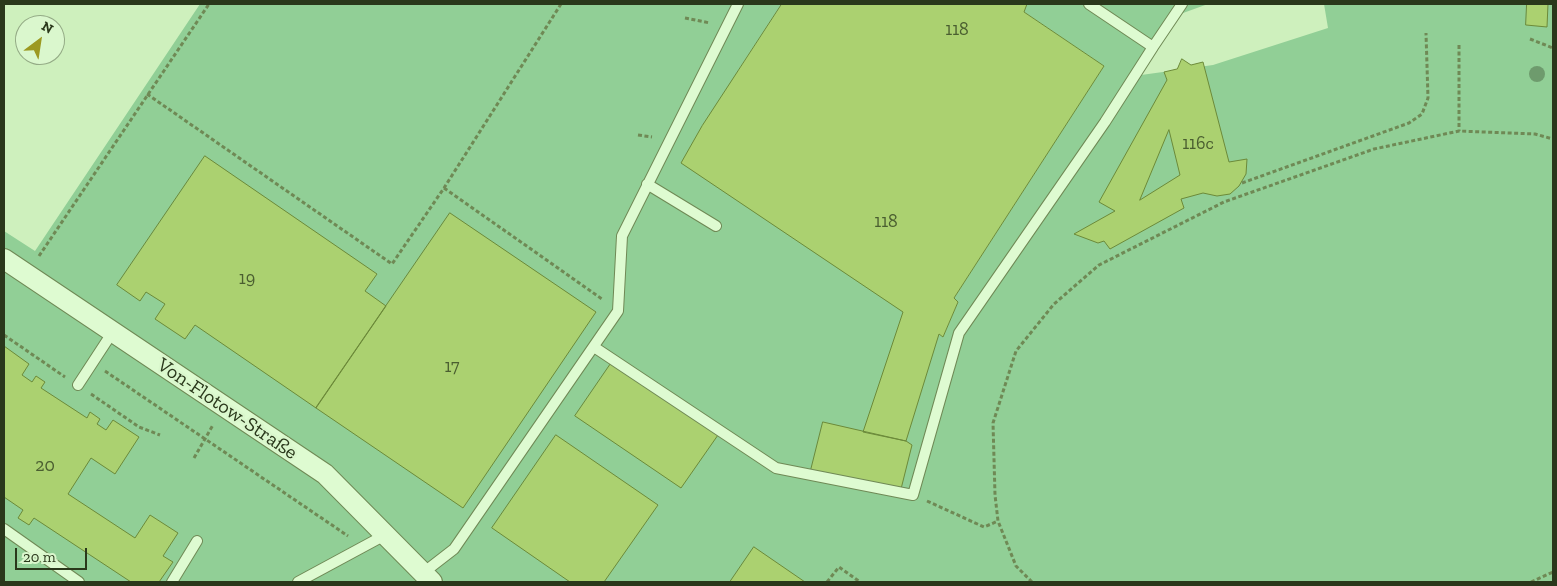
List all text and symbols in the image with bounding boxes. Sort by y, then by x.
north arrow [15,15,65,65]
text: N [39,18,56,38]
house number: 118 [945,19,969,41]
house number: 116c [1182,133,1214,155]
house number: 118 [874,211,898,233]
house number: 19 [239,268,255,290]
street label: Von-Flotow-Straße [152,353,302,465]
house number: 17 [444,356,460,378]
house number: 20 [35,455,55,477]
scale bar [18,538,90,570]
text: 20 m [23,548,56,566]

